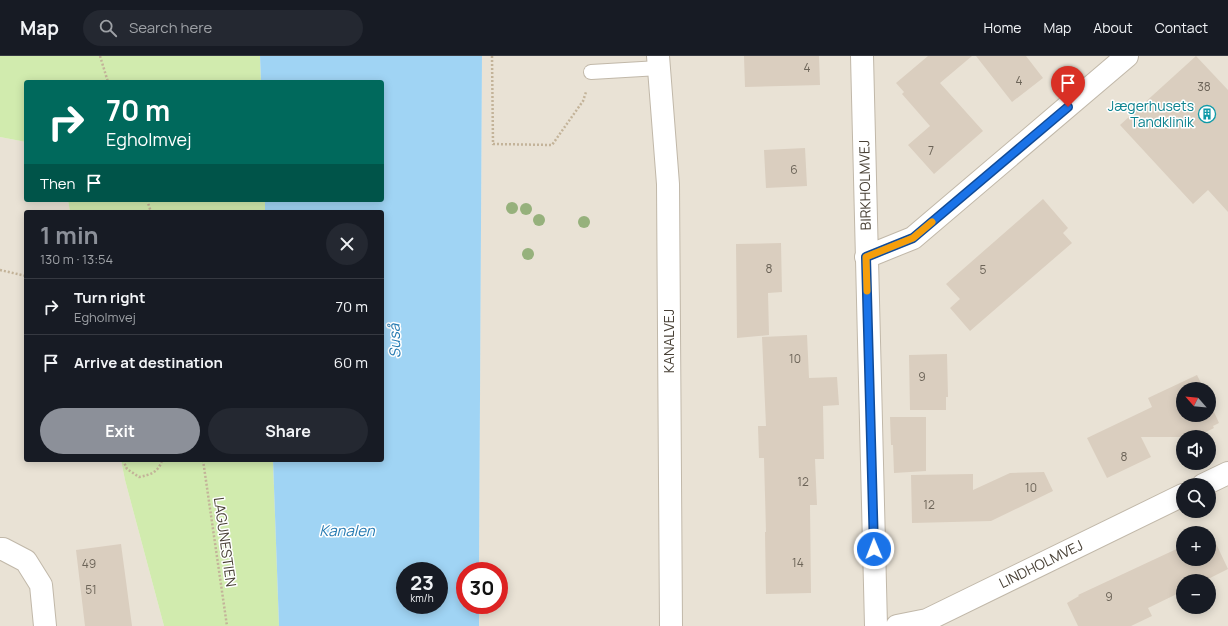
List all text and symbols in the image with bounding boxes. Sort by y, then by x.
search box [83,10,363,46]
text: Map [20,15,59,41]
icon: search [97,17,119,39]
text: Search here [129,17,212,38]
text: Home [984,18,1021,37]
text: Map [1043,18,1071,37]
text: About [1093,18,1133,37]
text: Contact [1155,18,1208,37]
house number: 4 [803,59,811,76]
pin [1051,66,1085,107]
house number: 4 [1015,72,1023,89]
icon: arrive [1057,72,1079,94]
house number: 38 [1197,78,1211,95]
text: 70 m [106,91,170,129]
icon: right [40,96,92,148]
place label: Jægerhusets Tandklinik [1108,96,1195,131]
building icon: Jægerhusets Tandklinik [1197,104,1217,124]
text: Egholmvej [106,127,192,151]
street label: BIRKHOLMVEJ [854,140,875,230]
house number: 7 [928,142,934,159]
house number: 6 [790,161,798,178]
icon: arrive [83,172,105,194]
text: Then [40,173,75,194]
text: 1 min [40,218,99,251]
button: close [326,223,368,265]
text: 130 m · 13:54 [40,250,113,268]
house number: 8 [766,260,773,277]
house number: 5 [980,261,987,278]
text: Turn right [74,287,145,308]
icon: right [40,296,62,318]
text: 70 m [336,296,368,317]
text: Egholmvej [74,308,136,326]
street label: KANALVEJ [659,309,678,373]
water label: Suså [383,323,406,359]
house number: 10 [789,350,801,367]
icon: arrive [40,352,62,374]
text: Arrive at destination [74,352,223,373]
text: 60 m [334,352,368,373]
house number: 9 [918,368,926,385]
north arrow [1176,382,1216,422]
map controls [1176,382,1216,614]
button: Exit [40,408,200,454]
button: Share [208,408,368,454]
button: sound [1176,430,1216,470]
house number: 8 [1121,448,1128,465]
house number: 12 [797,473,809,490]
button: search [1176,478,1216,518]
house number: 10 [1025,479,1037,496]
street label: LAGUNESTIEN [210,496,241,588]
house number: 12 [923,496,935,513]
water label: Kanalen [319,520,376,541]
button: + [1176,526,1216,566]
position arrow [853,528,895,570]
street label: LINDHOLMVEJ [996,535,1086,592]
house number: 14 [792,554,804,571]
house number: 49 [82,555,96,572]
speed limit sign: 30 [456,562,508,614]
text: 23 [410,569,434,596]
button: − [1176,574,1216,614]
house number: 51 [85,581,97,598]
house number: 9 [1105,588,1113,605]
text: km/h [410,591,434,605]

